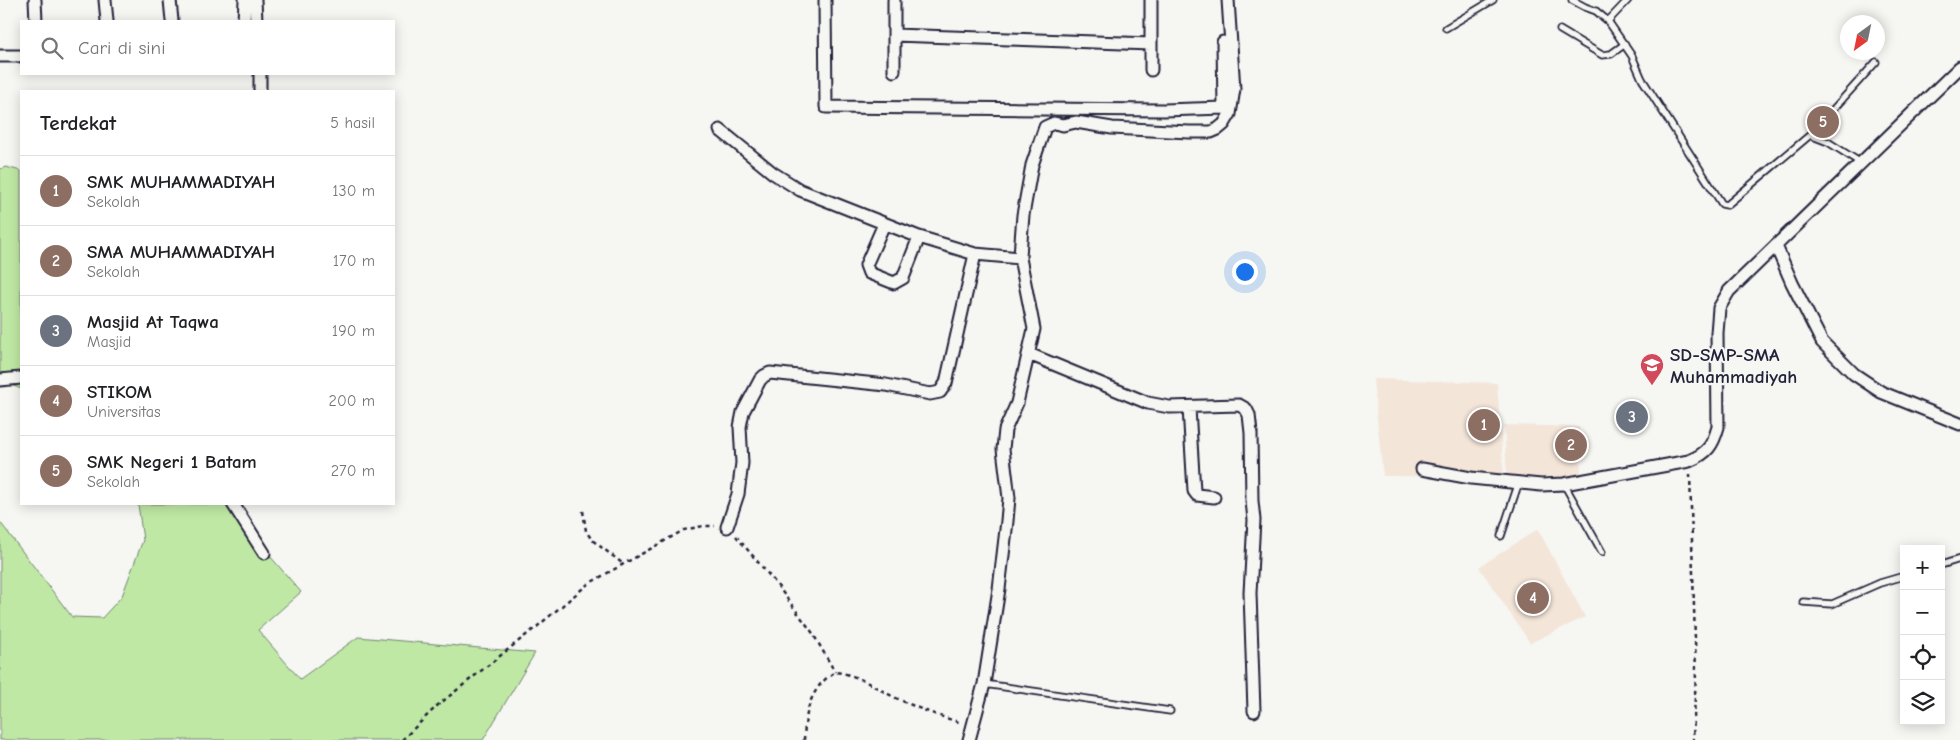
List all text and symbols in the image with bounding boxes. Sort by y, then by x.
north arrow [1840,15,1885,60]
search box [20,20,395,75]
icon: search [38,34,66,62]
text: Cari di sini [78,37,165,59]
pin: 5 [1807,103,1839,141]
text: Terdekat [40,111,116,135]
text: 5 hasil [330,114,375,132]
text: SMK MUHAMMADIYAH [87,171,275,193]
text: 1 [53,182,59,200]
text: 130 m [332,182,375,200]
text: Sekolah [87,193,140,211]
text: SMA MUHAMMADIYAH [87,241,275,263]
text: 2 [52,252,60,270]
text: 170 m [333,252,375,270]
your location [1232,259,1258,285]
text: Sekolah [87,263,140,281]
text: Masjid At Taqwa [87,311,219,333]
text: 3 [52,322,60,340]
text: 190 m [332,322,375,340]
text: Masjid [87,333,131,351]
place label: SD-SMP-SMA Muhammadiyah [1670,344,1797,388]
school or university icon: SD-SMP-SMA Muhammadiyah [1639,352,1665,386]
text: STIKOM [87,381,152,403]
text: 4 [52,392,60,410]
text: 200 m [329,392,375,410]
pin: 3 [1616,398,1648,436]
text: Universitas [87,403,161,421]
pin: 1 [1468,406,1500,444]
pin: 2 [1555,426,1587,464]
text: SMK Negeri 1 Batam [87,451,257,473]
text: 5 [52,462,60,480]
text: 270 m [331,462,375,480]
text: Sekolah [87,473,140,491]
map controls [1900,545,1945,725]
button: + [1900,545,1945,590]
pin: 4 [1517,579,1549,617]
button: − [1900,590,1945,635]
button: locate [1900,635,1945,680]
button: layers [1900,680,1945,725]

